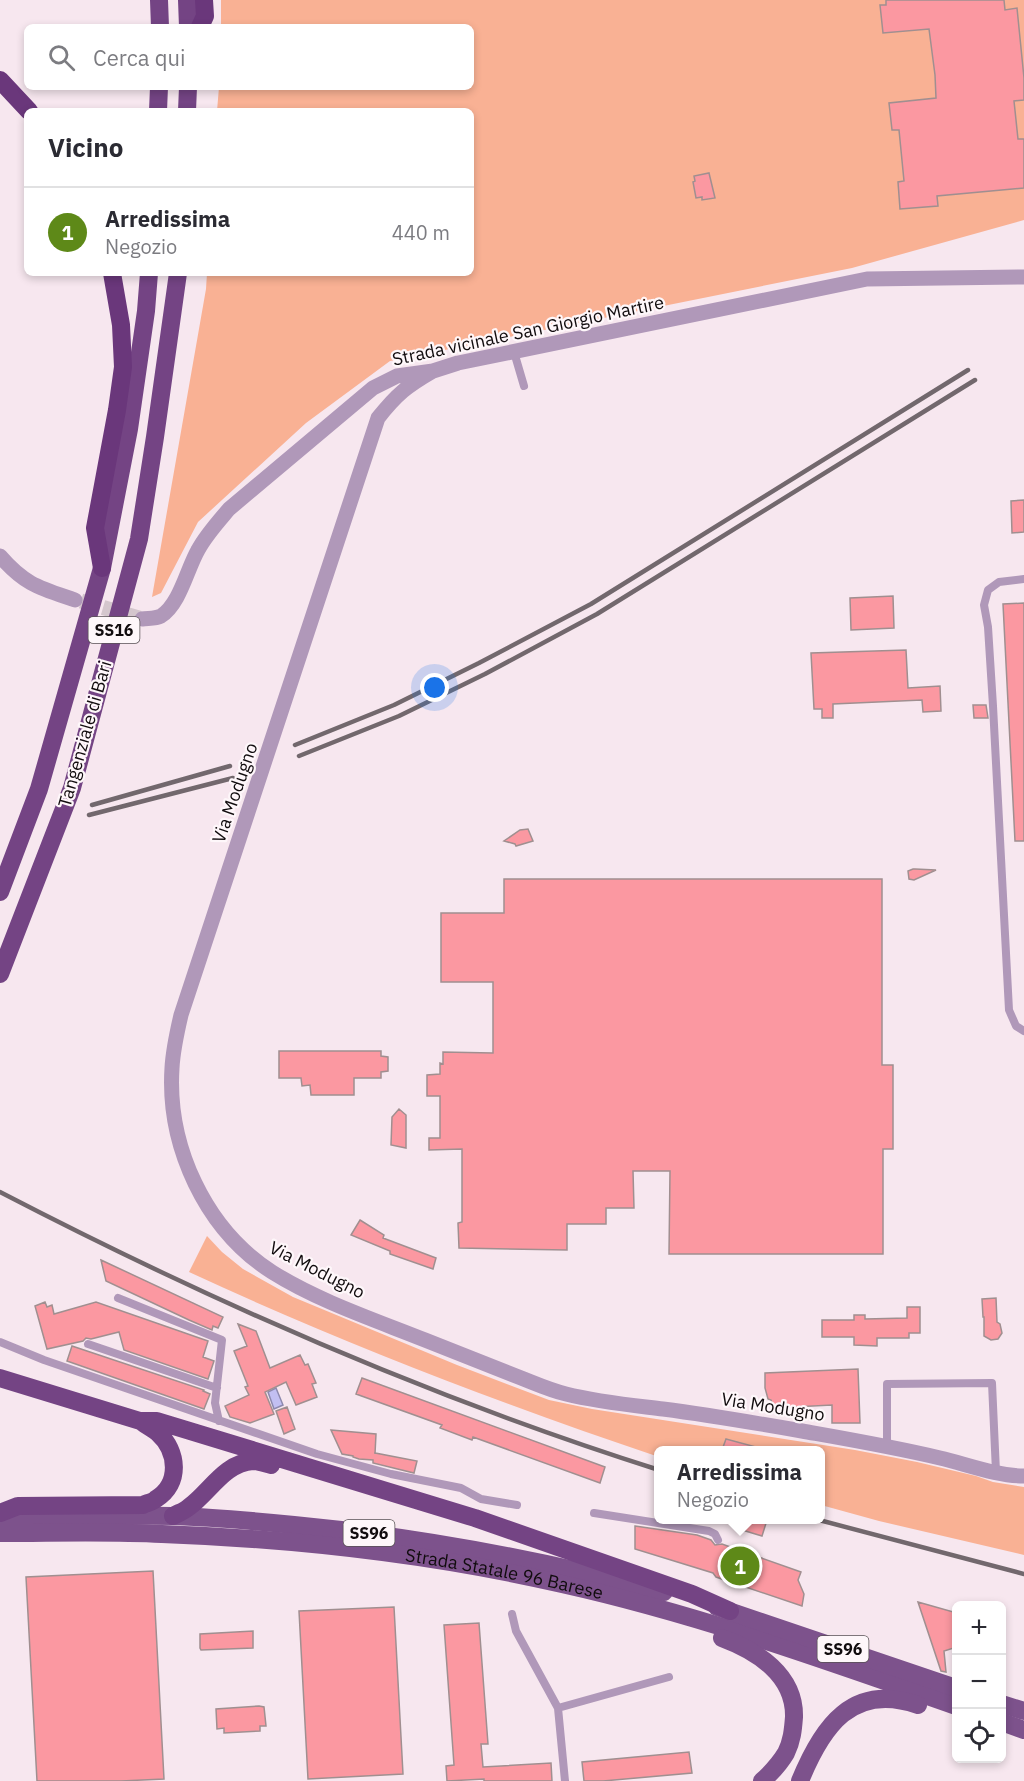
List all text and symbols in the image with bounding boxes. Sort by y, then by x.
search box [24,24,474,90]
icon: search [45,41,78,74]
text: Cerca qui [93,43,185,72]
text: Vicino [48,130,123,164]
text: Arredissima [105,204,230,233]
text: 1 [62,219,74,246]
text: 440 m [392,219,450,246]
text: Negozio [105,233,177,260]
street label: Strada vicinale San Giorgio Martire [390,290,666,371]
road number: SS16 [88,617,140,643]
street label: Tangenziale di Bari [53,658,116,810]
your location [420,673,449,702]
street label: Via Modugno [207,740,262,846]
street label: Via Modugno [265,1236,369,1304]
street label: Via Modugno [720,1387,826,1426]
popup [654,1446,825,1524]
text: Arredissima [677,1457,802,1486]
text: Negozio [677,1486,749,1513]
road number: SS96 [344,1520,394,1546]
street label: Strada Statale 96 Barese [404,1543,606,1604]
pin: 1 [720,1544,760,1588]
map controls [952,1601,1006,1763]
button: + [952,1601,1006,1655]
road number: SS96 [818,1636,868,1662]
button: − [952,1655,1006,1709]
button: locate [952,1709,1006,1763]

